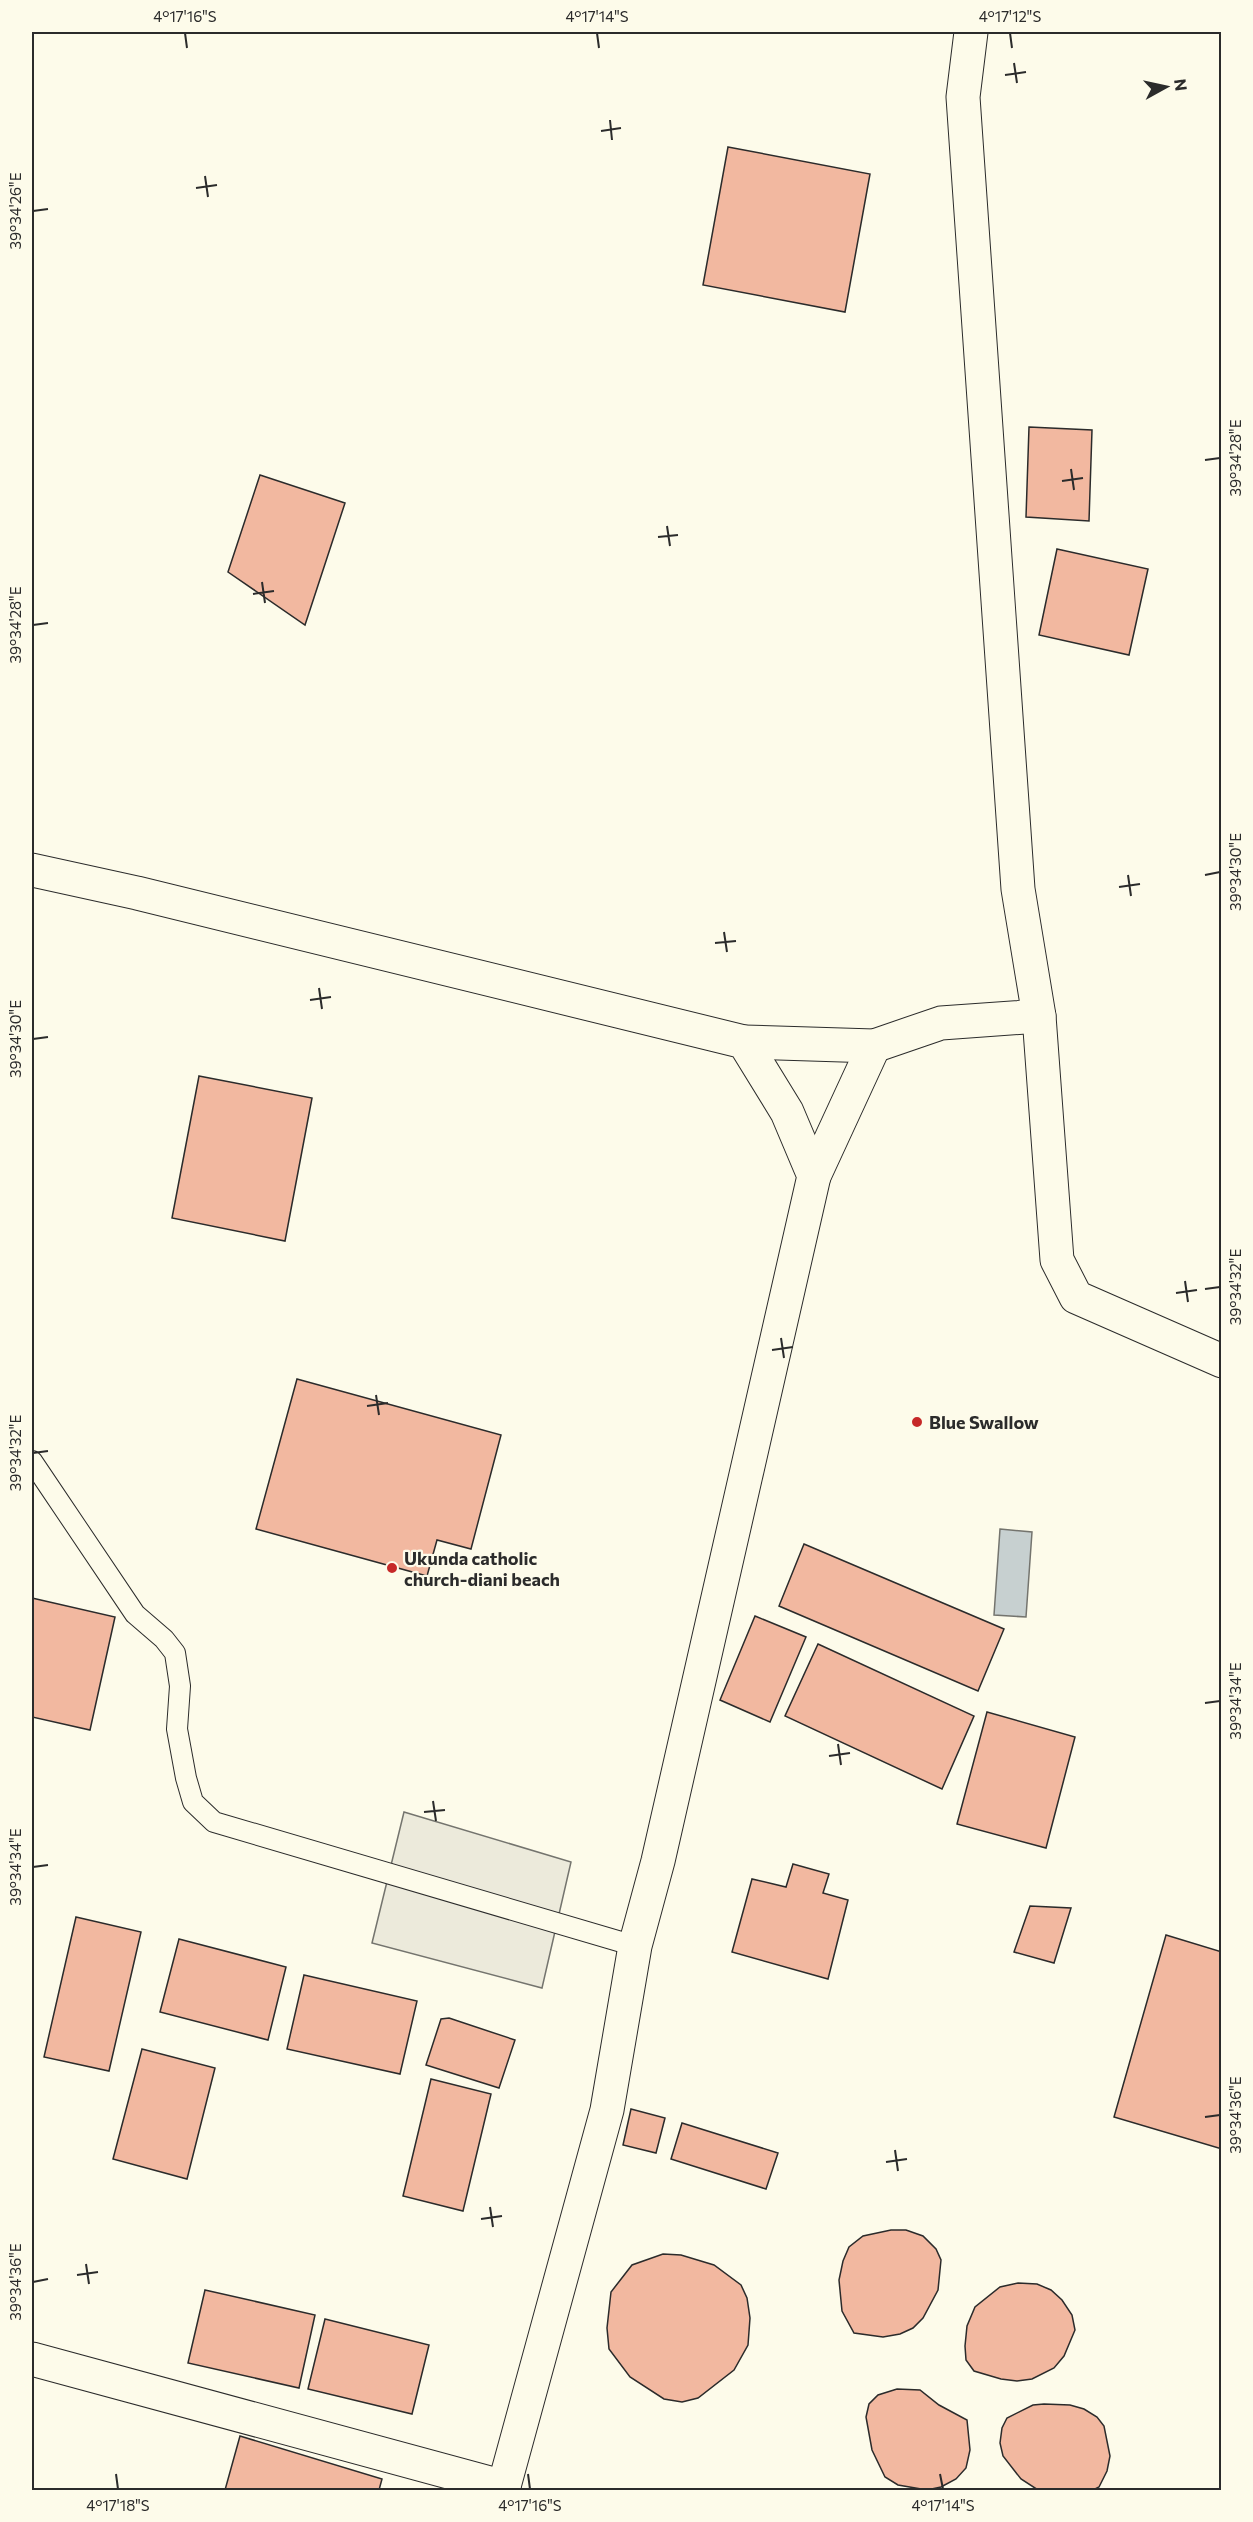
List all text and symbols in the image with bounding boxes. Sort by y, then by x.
text: 4°17'16"S [153,7,217,25]
text: 4°17'14"S [565,7,629,25]
text: 4°17'12"S [979,7,1041,25]
north arrow [1136,57,1196,117]
text: N [1171,78,1192,92]
text: 39°34'26"E [6,172,24,250]
text: 39°34'28"E [1226,419,1244,497]
text: 39°34'28"E [6,586,24,664]
text: 39°34'30"E [1226,833,1244,911]
text: 39°34'30"E [6,1000,24,1078]
text: 39°34'32"E [1226,1249,1244,1325]
place label: Blue Swallow [929,1411,1039,1433]
text: 39°34'32"E [6,1415,24,1491]
marker: Blue Swallow [910,1415,924,1429]
place label: Ukunda catholic church-diani beach [404,1547,560,1590]
marker: Ukunda catholic church-diani beach [385,1561,399,1575]
text: 39°34'34"E [1226,1662,1244,1740]
text: 39°34'34"E [6,1828,24,1906]
text: 39°34'36"E [1226,2076,1244,2154]
text: 39°34'36"E [6,2243,24,2321]
text: 4°17'18"S [86,2496,150,2514]
text: 4°17'16"S [498,2496,562,2514]
text: 4°17'14"S [911,2496,975,2514]

